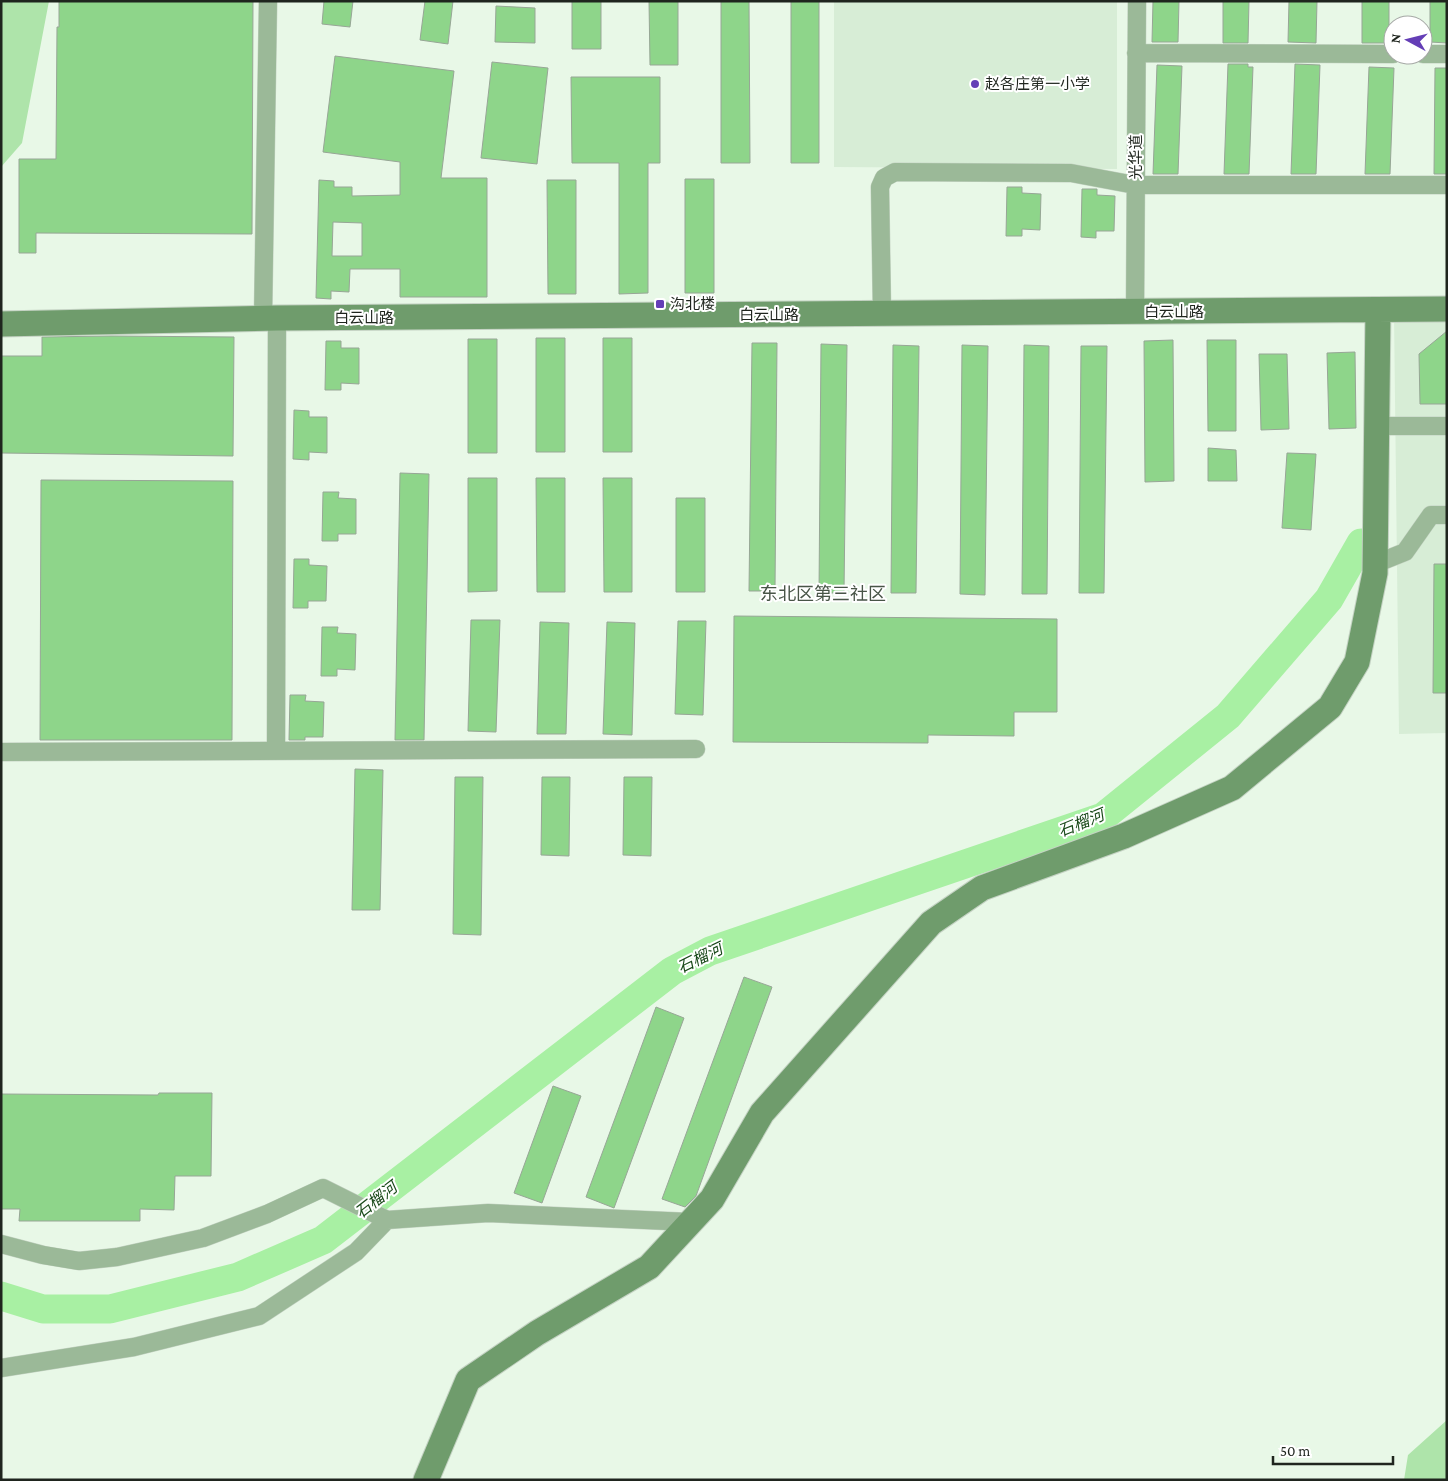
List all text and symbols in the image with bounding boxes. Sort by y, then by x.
north arrow [1383,15,1433,65]
text: N [1387,32,1404,44]
place label: 赵各庄第一小学 [985,76,1090,92]
marker: 赵各庄第一小学 [969,78,981,90]
street label: 光华道 [1127,134,1144,180]
place label: 沟北楼 [670,295,715,312]
marker: 沟北楼 [654,298,666,310]
street label: 白云山路 [1144,304,1204,320]
street label: 白云山路 [739,307,799,323]
street label: 白云山路 [334,310,394,326]
district label: 东北区第三社区 [760,584,886,604]
water label: 石榴河 [1056,805,1109,840]
water label: 石榴河 [675,939,728,976]
water label: 石榴河 [352,1177,403,1221]
scale bar [1273,1434,1393,1466]
text: 50 m [1280,1443,1310,1459]

